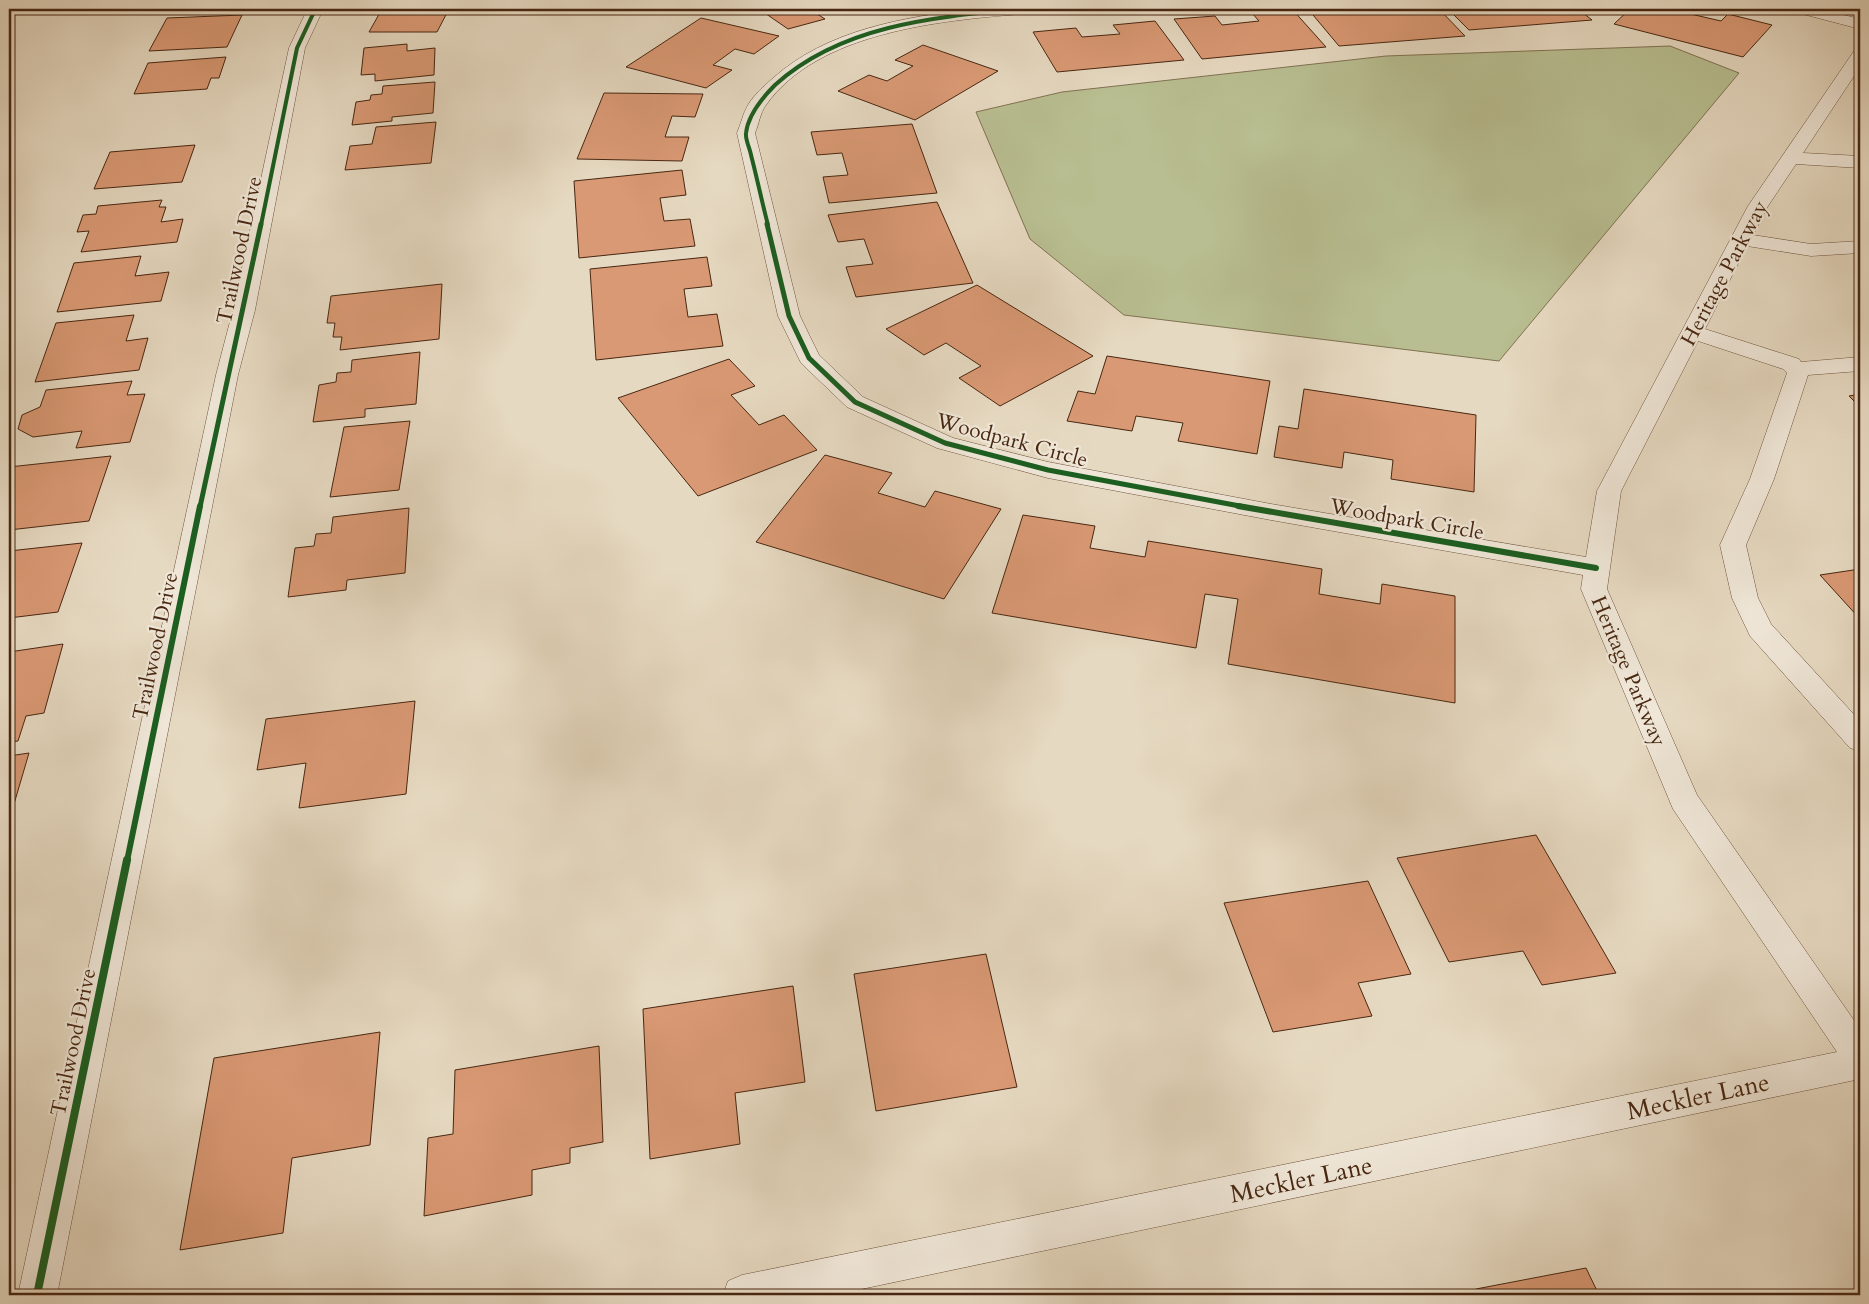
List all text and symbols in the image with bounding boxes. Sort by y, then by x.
street label: Trailwood Drive [210,173,269,327]
street label: Heritage Parkway [1674,195,1775,351]
street label: Woodpark Circle [932,406,1091,475]
street label: Woodpark Circle [1327,491,1486,547]
street label: Trailwood Drive [126,569,185,723]
street label: Heritage Parkway [1584,592,1673,751]
street label: Trailwood Drive [44,965,103,1119]
street label: Meckler Lane [1624,1065,1773,1129]
street label: Meckler Lane [1227,1148,1376,1212]

